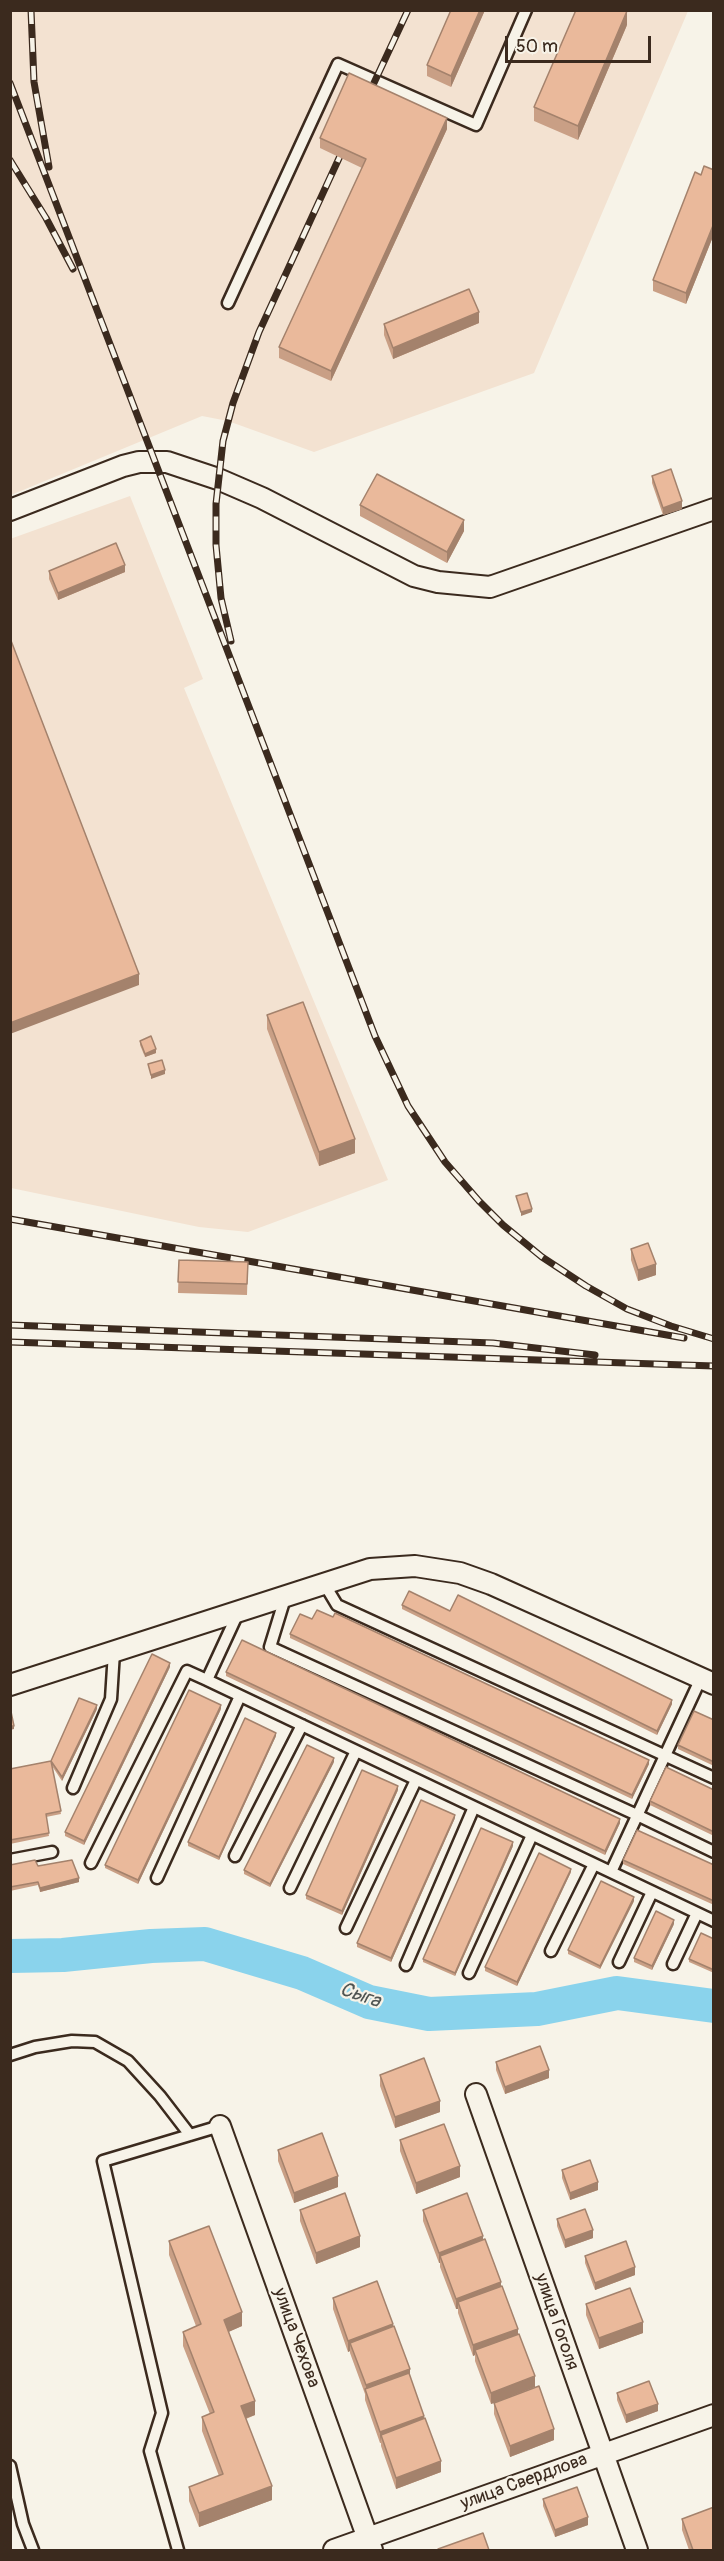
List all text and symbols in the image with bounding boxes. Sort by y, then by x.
scale bar [508,24,654,62]
text: 50 m [516,35,558,58]
water label: Сыга [337,1978,383,2014]
street label: улица Гоголя [529,2271,583,2373]
street label: улица Чехова [268,2285,324,2391]
street label: улица Свердлова [458,2449,590,2515]

